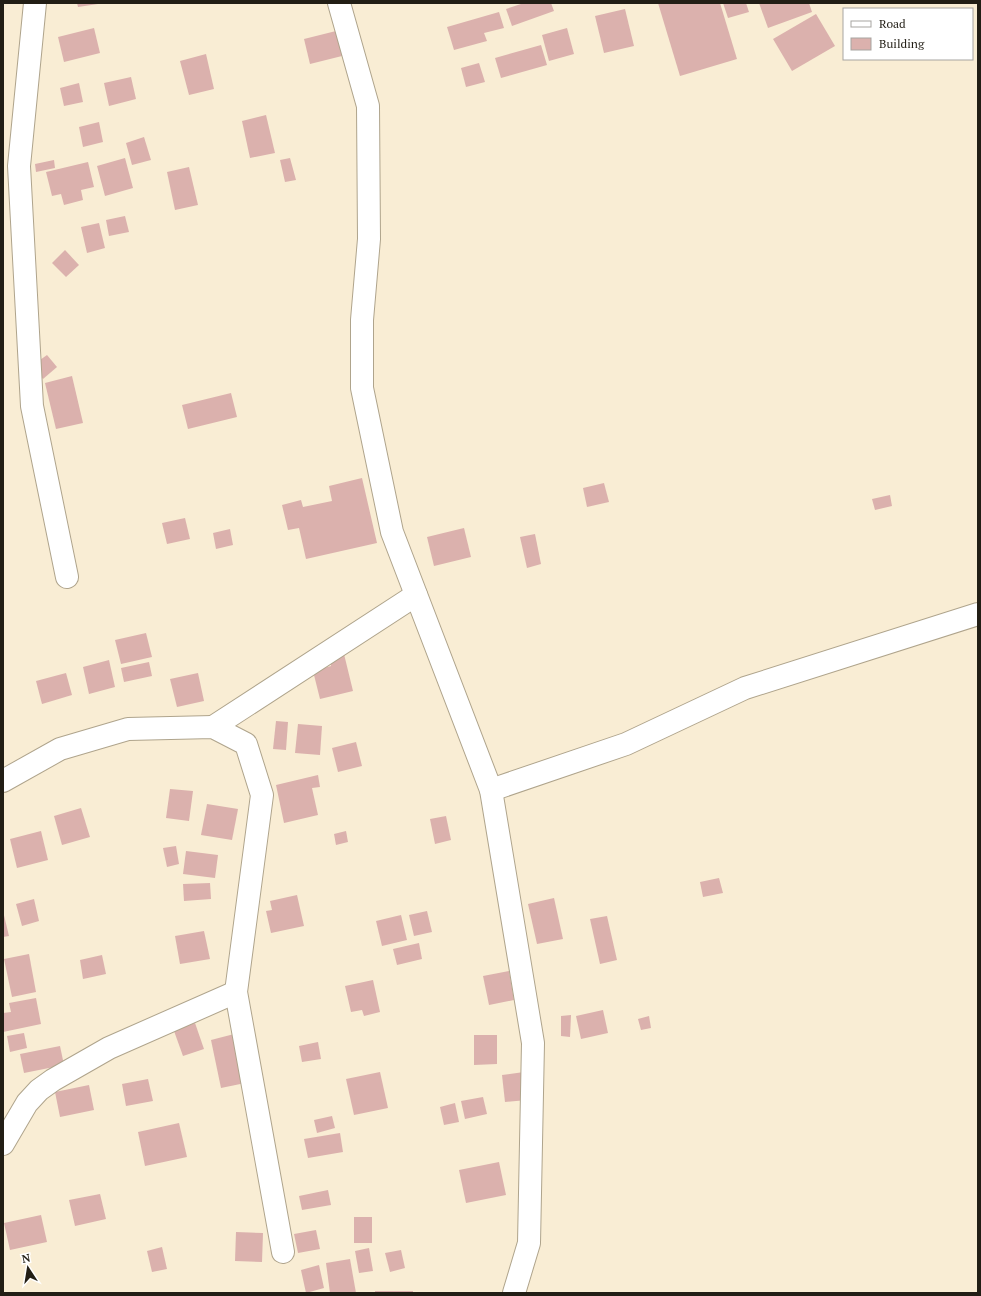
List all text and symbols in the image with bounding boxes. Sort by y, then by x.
legend [843,8,973,60]
text: Road [879,16,906,31]
text: Building [879,36,925,51]
north arrow [8,1248,48,1288]
text: N [20,1250,32,1266]

